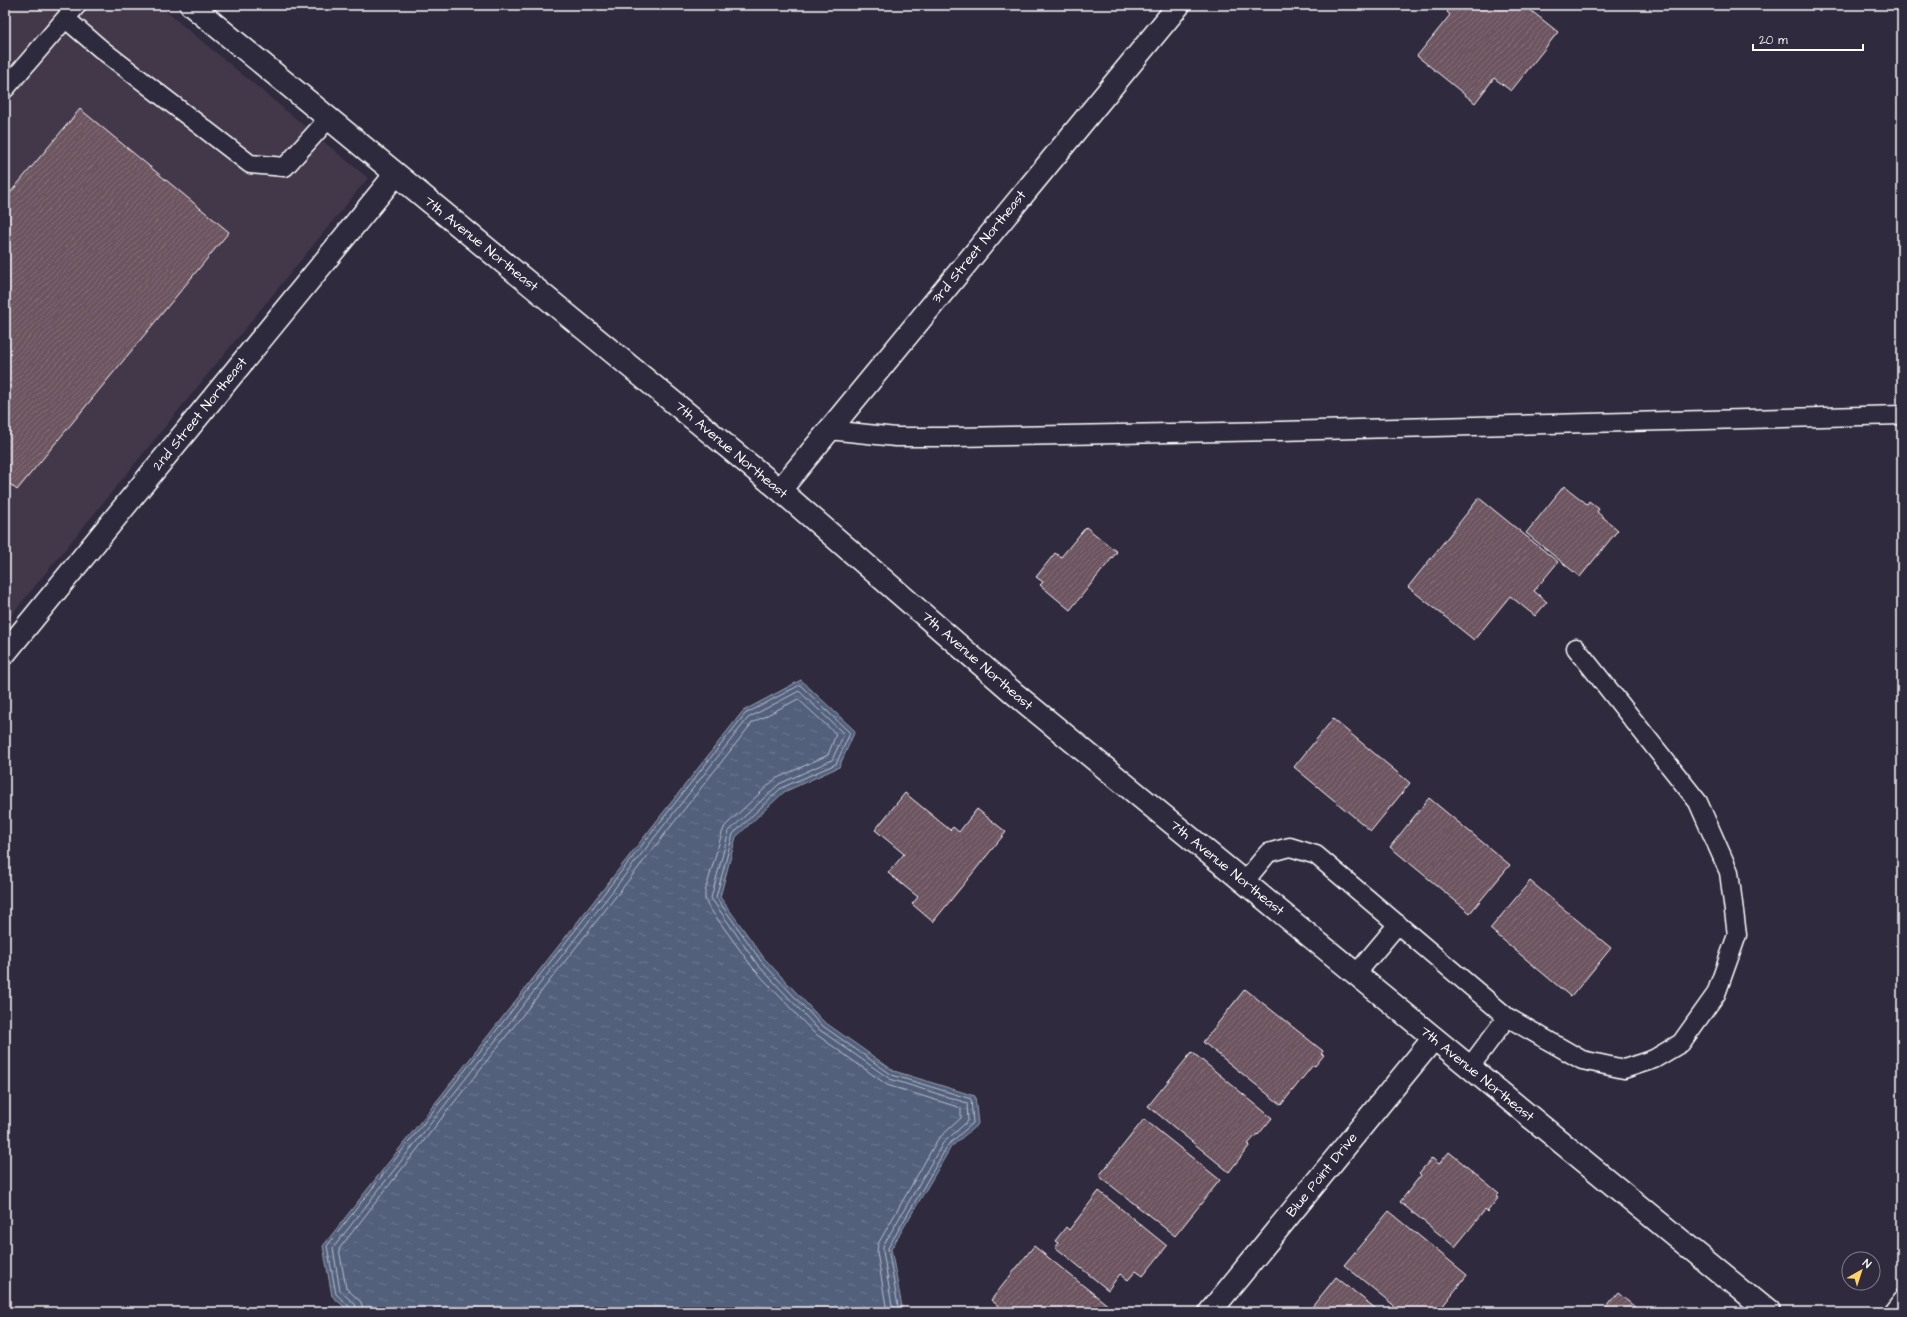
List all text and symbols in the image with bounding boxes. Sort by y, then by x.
scale bar [1753,26,1863,52]
text: 20 m [1759,32,1788,49]
street label: 3rd Street Northeast [927,186,1031,308]
street label: 7th Avenue Northeast [419,191,543,297]
street label: 2nd Street Northeast [148,353,252,475]
street label: 7th Avenue Northeast [670,397,792,504]
street label: 7th Avenue Northeast [917,607,1037,715]
street label: 7th Avenue Northeast [1165,815,1289,921]
street label: 7th Avenue Northeast [1415,1021,1539,1127]
street label: Blue Point Drive [1282,1128,1363,1221]
north arrow [1841,1251,1881,1291]
text: N [1860,1256,1874,1272]

